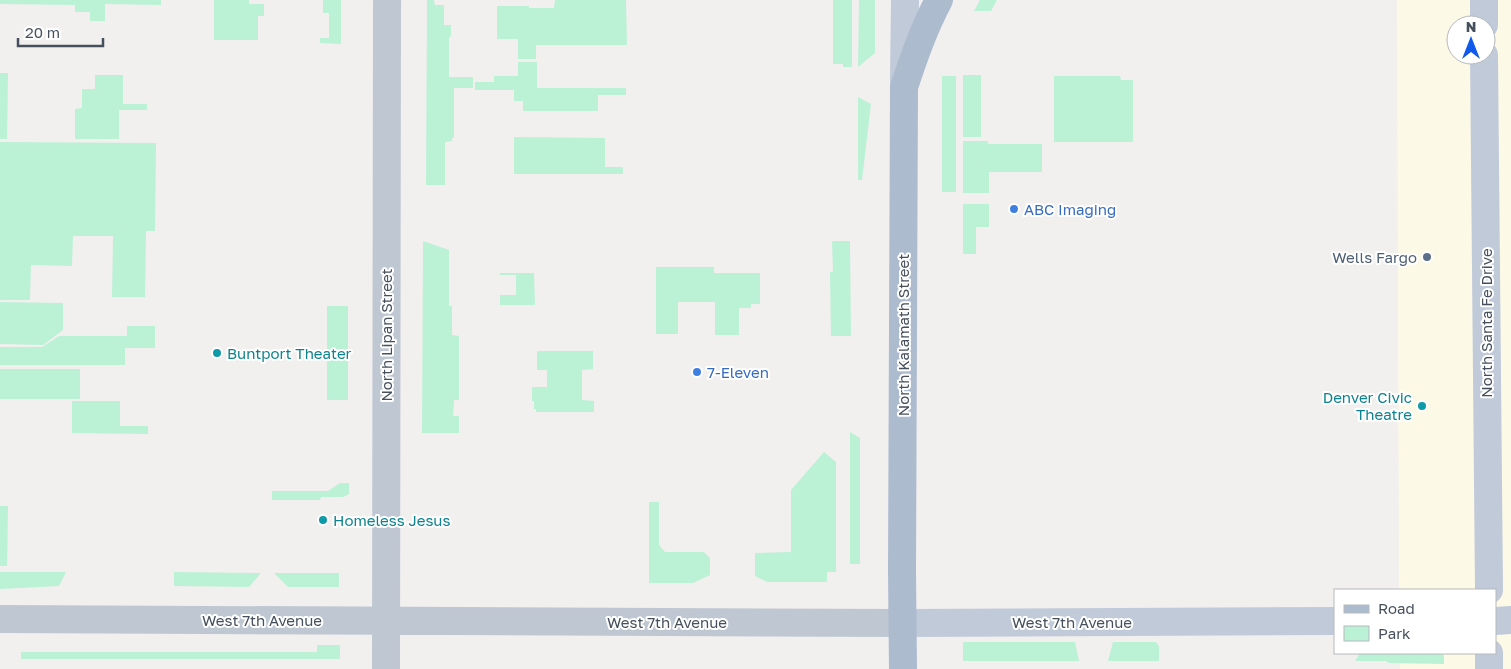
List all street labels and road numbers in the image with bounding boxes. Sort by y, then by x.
street label: North Santa Fe Drive [1477,248,1495,398]
street label: North Kalamath Street [894,254,912,416]
street label: North Lipan Street [377,268,395,402]
street label: West 7th Avenue [202,611,322,629]
street label: West 7th Avenue [607,613,727,631]
street label: West 7th Avenue [1012,613,1132,631]

